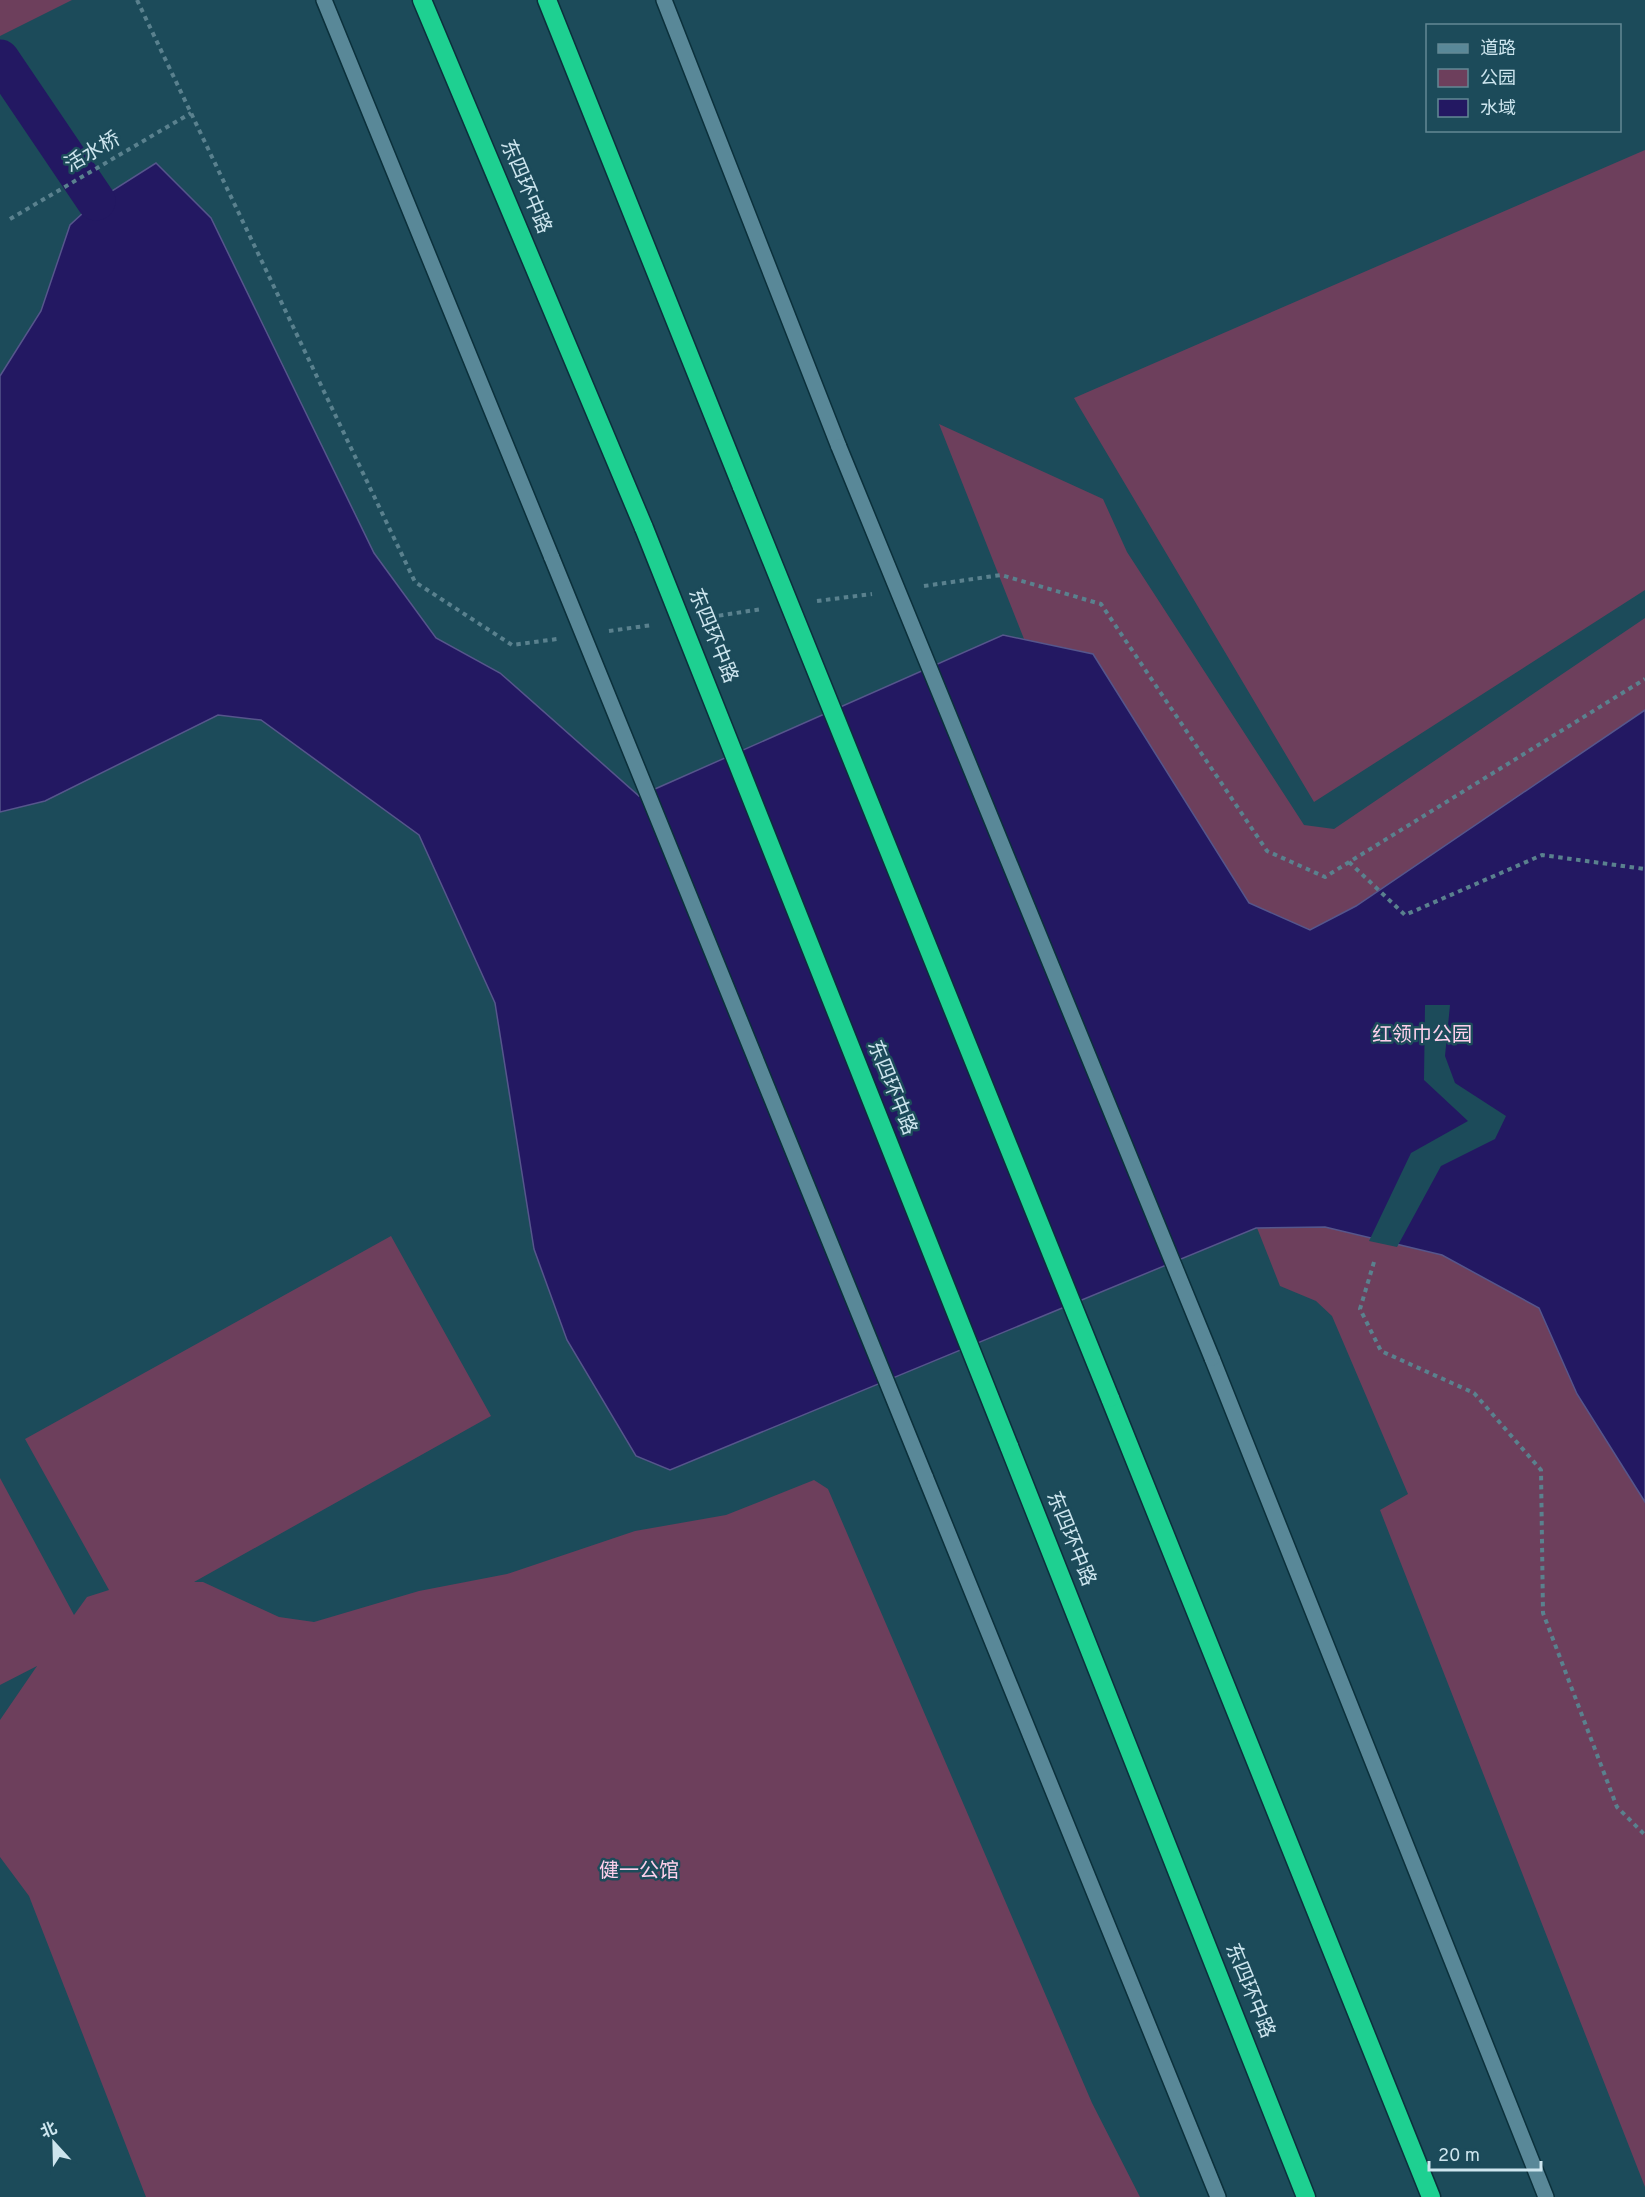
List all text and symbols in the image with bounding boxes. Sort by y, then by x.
legend [1426,24,1621,132]
text: 道路 [1480,38,1516,61]
text: 公园 [1480,68,1516,91]
text: 水域 [1480,98,1516,121]
street label: 活水桥 [61,127,125,179]
street label: 东四环中路 [493,136,557,238]
street label: 东四环中路 [681,585,743,687]
park label: 红领巾公园 [1372,1023,1472,1049]
street label: 东四环中路 [860,1037,922,1139]
street label: 东四环中路 [1039,1488,1101,1590]
park label: 健一公馆 [599,1859,679,1885]
street label: 东四环中路 [1218,1940,1280,2042]
north arrow [24,2113,84,2173]
text: 北 [38,2119,60,2143]
scale bar [1429,2134,1542,2172]
text: 20 m [1438,2145,1480,2168]

